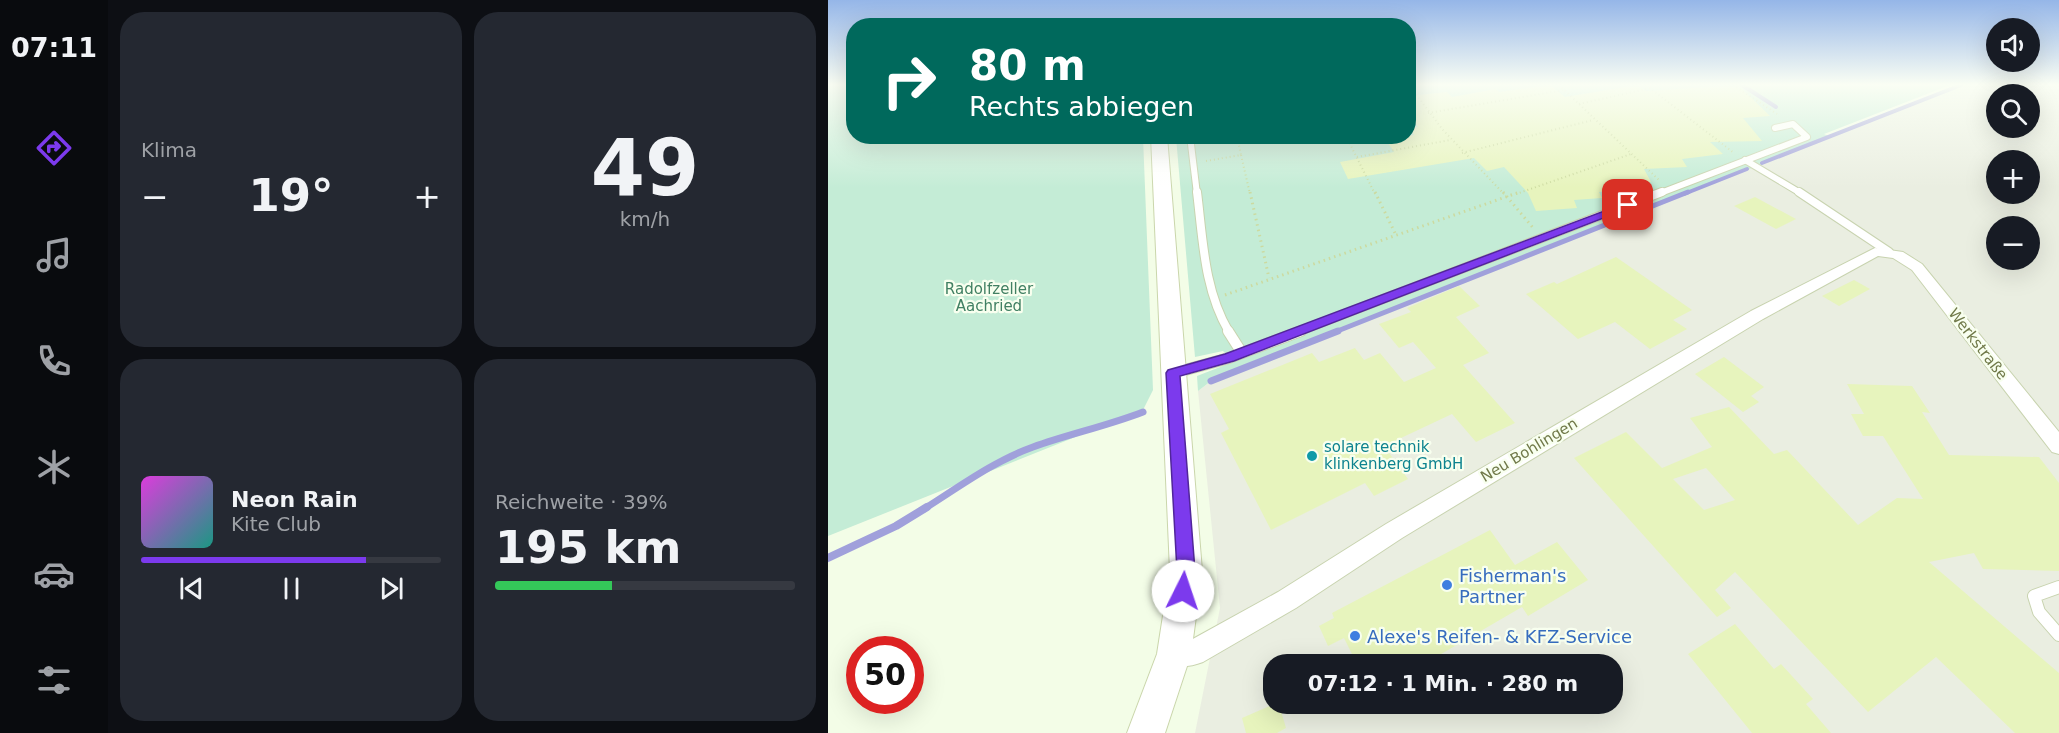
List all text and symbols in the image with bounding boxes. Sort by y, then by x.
map controls [1986,18,2040,270]
button: sound [1986,18,2040,72]
text: 07:11 [11,32,97,63]
text: 80 m [969,41,1086,90]
icon: right [870,42,948,120]
button: search [1986,84,2040,138]
text: Rechts abbiegen [969,91,1194,122]
text: 49 [591,123,699,213]
icon: directions [33,127,75,169]
text: Klima [141,138,197,162]
button: + [1986,150,2040,204]
text: 19° [248,169,334,222]
text: − [141,177,169,216]
text: + [413,177,441,216]
pin [1602,179,1653,230]
icon: arrive [1611,188,1644,221]
text: km/h [620,207,670,231]
button: − [1986,216,2040,270]
icon: music [33,234,75,276]
park label: Radolfzeller Aachried [945,280,1034,315]
street label: Werkstraße [1945,305,2011,383]
icon: phone [33,340,75,382]
street label: Neu Bohlingen [1477,414,1581,486]
place label: solare technik klinkenberg GmbH [1324,438,1463,473]
icon: climate [33,446,75,488]
marker: solare technik klinkenberg GmbH [1305,449,1319,463]
text: Neon Rain [231,487,358,512]
text: Reichweite · 39% [495,490,667,514]
text: Kite Club [231,512,321,536]
text: 195 km [495,521,681,574]
icon: car [33,553,75,595]
position arrow [1151,559,1215,623]
place label: Fisherman's Partner [1459,565,1566,607]
icon: previous [175,572,208,605]
icon: pause [275,572,308,605]
icon: next [375,572,408,605]
marker: Fisherman's Partner [1440,578,1454,592]
place label: Alexe's Reifen- & KFZ-Service [1367,626,1632,647]
marker: Alexe's Reifen- & KFZ-Service [1348,629,1362,643]
speed limit sign: 50 [846,636,924,714]
icon: filters [33,659,75,701]
text: 07:12 · 1 Min. · 280 m [1308,671,1578,696]

